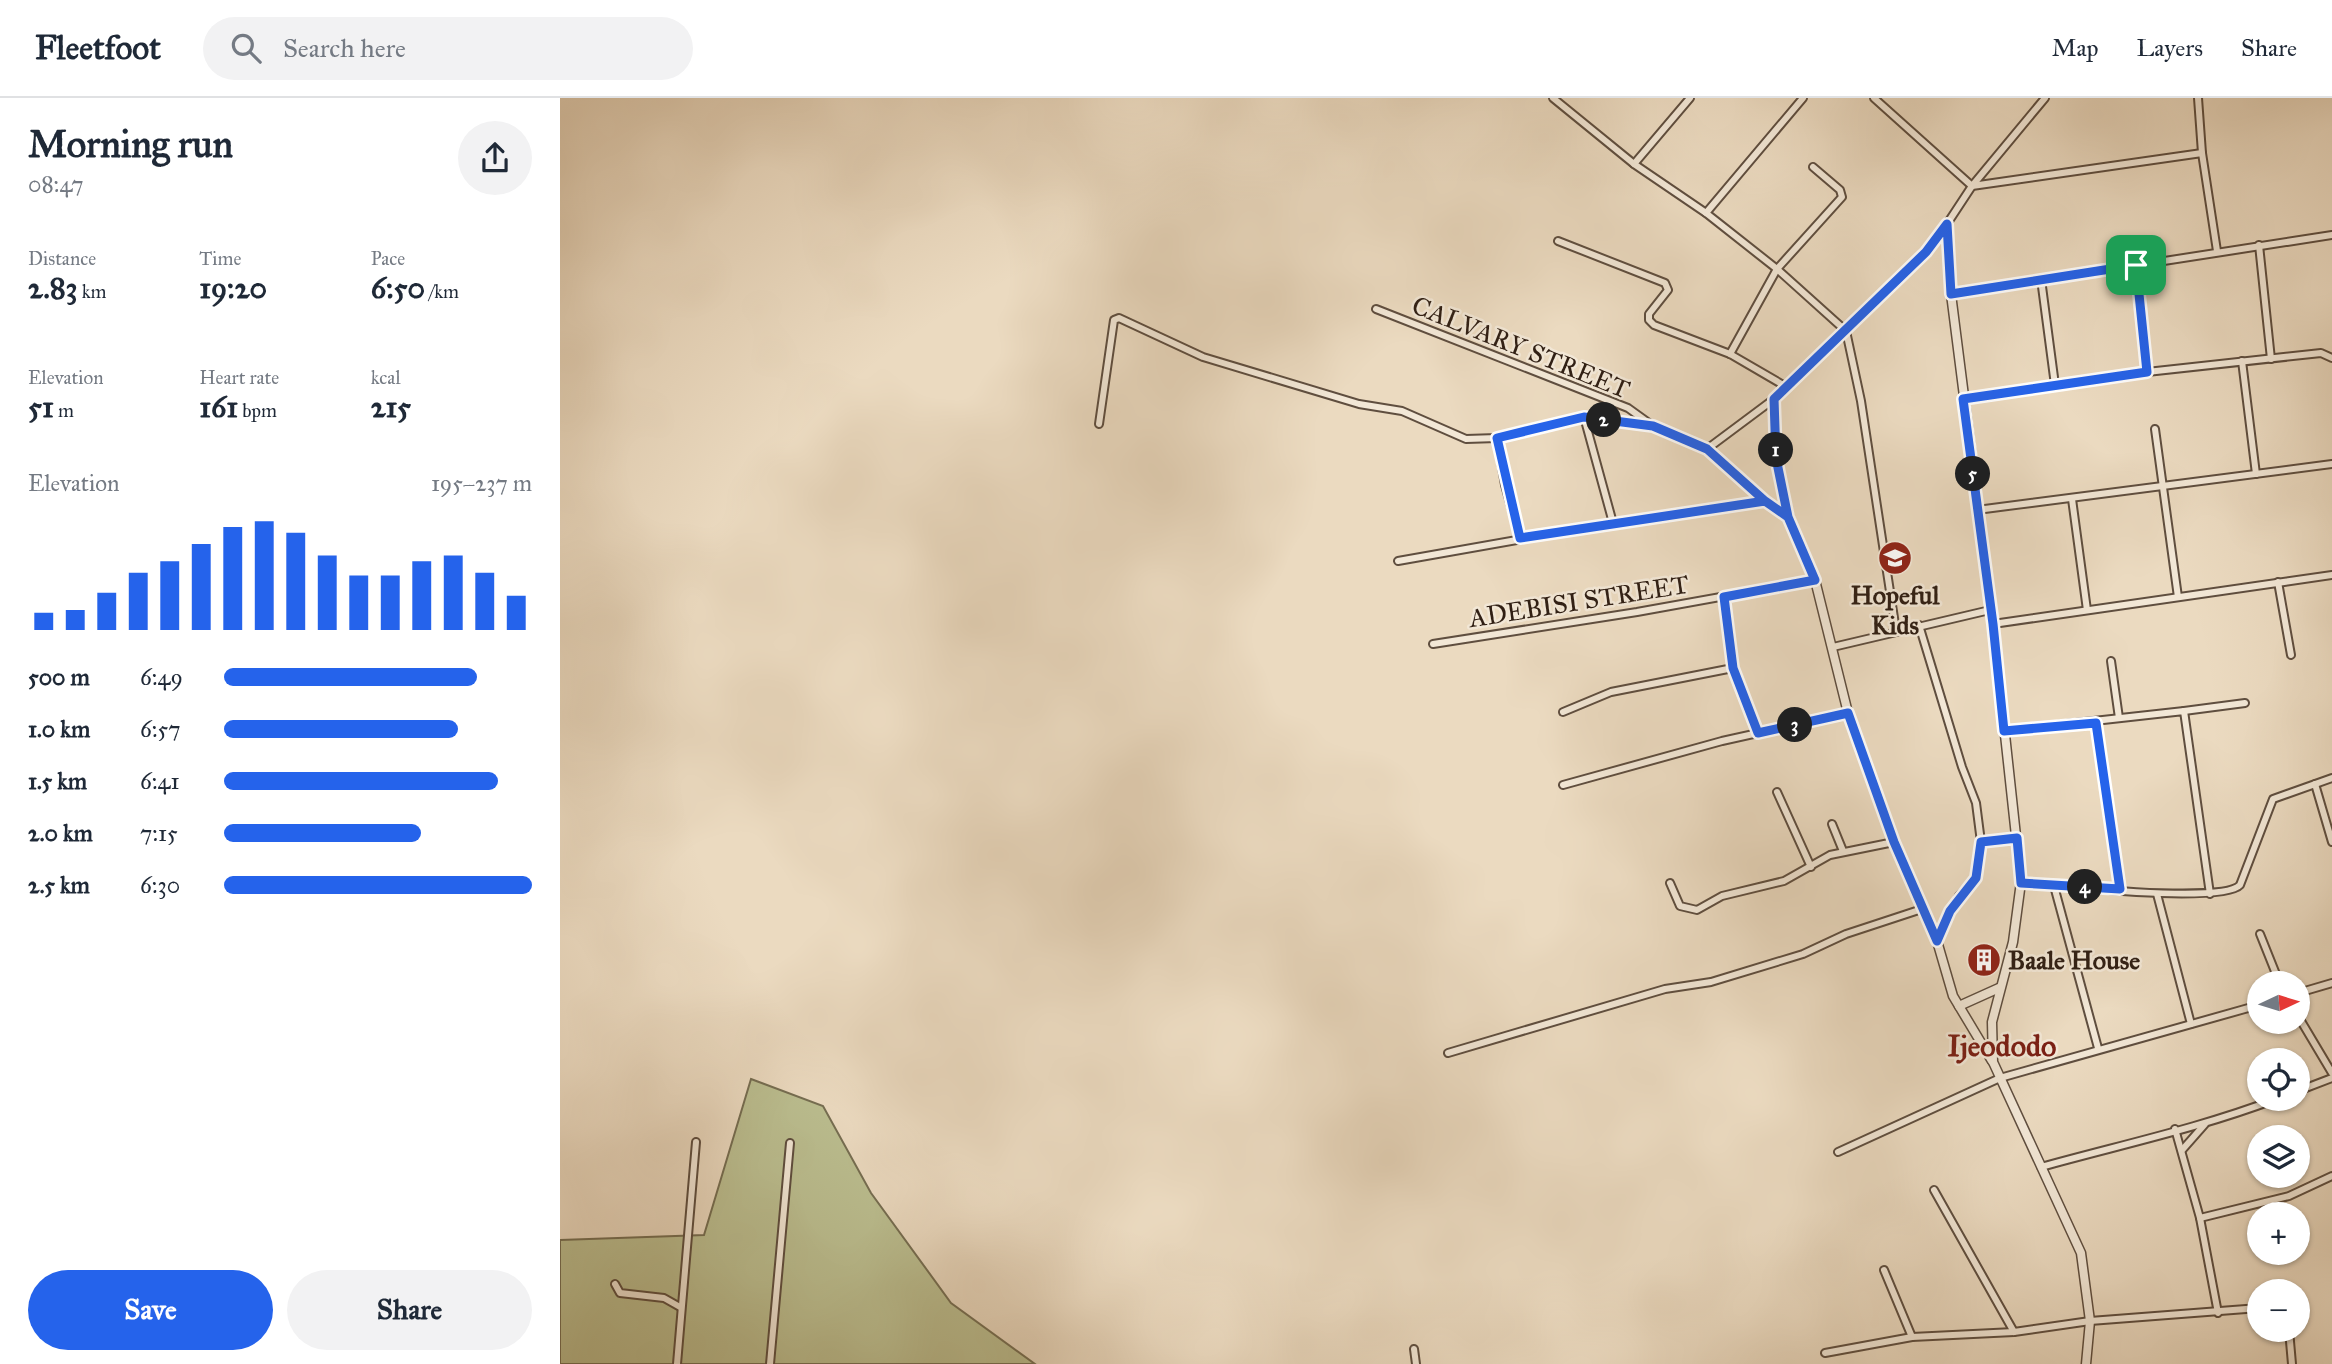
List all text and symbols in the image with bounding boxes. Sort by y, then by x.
search box [203,17,693,80]
text: Fleetfoot [35,28,161,68]
icon: search [227,29,265,67]
text: Search here [283,32,406,64]
text: Map [2052,33,2099,63]
text: Layers [2137,33,2203,63]
text: Share [2241,33,2297,63]
text: Morning run [28,121,233,167]
button: share [458,121,532,195]
text: 08:47 [28,170,84,198]
pin [2106,235,2166,295]
icon: arrive [2117,246,2155,284]
text: Distance [28,247,96,270]
text: Time [199,247,241,270]
text: Pace [371,247,405,270]
text: 2.83 [28,270,78,306]
text: 19:20 [199,270,267,306]
text: 6:50 [371,270,425,306]
text: km [78,280,106,303]
text: /km [425,280,459,303]
street label: CALVARY STREET [1407,289,1635,405]
text: Elevation [28,366,103,389]
text: Heart rate [199,366,279,389]
text: kcal [371,366,401,389]
text: 51 [28,389,54,425]
text: 161 [199,389,238,425]
text: 215 [371,389,411,425]
text: m [54,399,74,422]
text: bpm [238,399,277,422]
pin: 2 [1586,402,1622,438]
text: 2 [1599,408,1608,431]
pin: 1 [1758,432,1794,468]
text: 1 [1772,438,1779,461]
pin: 5 [1956,456,1990,492]
text: 5 [1968,462,1977,485]
text: Elevation [28,469,119,497]
text: 195–237 m [431,469,532,497]
school or university icon: Hopeful Kids [1876,539,1914,577]
street label: ADEBISI STREET [1466,568,1691,634]
place label: Hopeful Kids [1851,579,1940,641]
text: 500 m [28,663,90,691]
text: 6:49 [140,663,183,691]
pin: 3 [1778,708,1812,742]
text: 3 [1791,713,1798,736]
text: 1.0 km [28,715,90,743]
text: 6:57 [140,715,181,743]
text: 1.5 km [28,767,87,795]
text: 6:41 [140,767,180,795]
text: 2.0 km [28,819,93,847]
text: 7:15 [140,819,178,847]
pin: 4 [2068,870,2102,904]
text: 2.5 km [28,871,90,899]
text: 6:30 [140,871,180,899]
text: 4 [2079,875,2090,898]
building icon: Baale House [1965,941,2003,979]
place label: Baale House [2008,944,2140,976]
north arrow [2247,971,2310,1034]
map controls [2247,971,2310,1342]
district label: Ijeododo [1948,1028,2056,1064]
button: locate [2247,1048,2310,1111]
button: layers [2247,1125,2310,1188]
button: + [2247,1202,2310,1265]
button: Save [28,1270,273,1350]
button: Share [287,1270,532,1350]
button: − [2247,1279,2310,1342]

